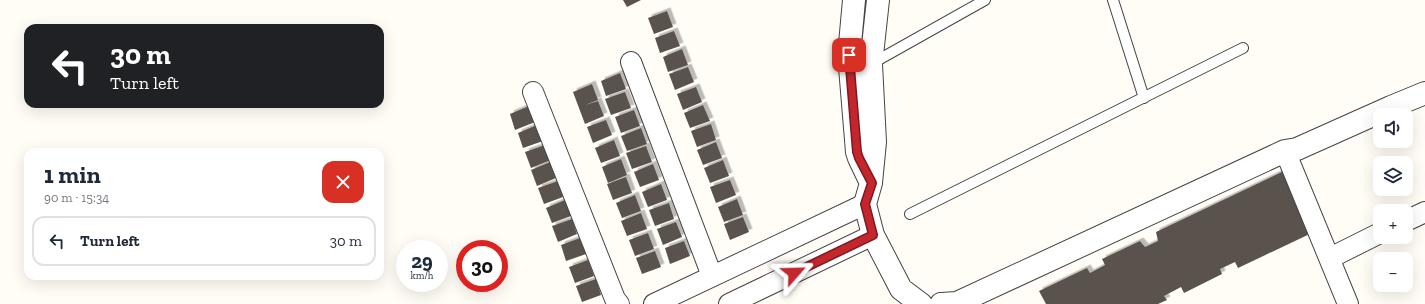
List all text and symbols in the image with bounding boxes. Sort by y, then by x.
text: 30 m [110,38,171,71]
pin [832,38,866,72]
icon: left [44,40,96,92]
icon: arrive [838,44,860,66]
text: Turn left [110,72,179,94]
map controls [1373,108,1413,292]
button: sound [1373,108,1413,148]
button: layers [1373,156,1413,196]
text: 1 min [44,160,101,189]
button: close [322,161,364,203]
text: 90 m · 15:34 [44,190,109,205]
button: + [1373,204,1413,244]
icon: left [46,230,68,252]
text: Turn left [80,232,140,250]
text: 30 m [330,232,362,250]
speed limit sign: 30 [456,240,508,292]
text: 29 [411,249,433,273]
position arrow [773,252,815,294]
button: − [1373,252,1413,292]
text: km/h [411,270,433,282]

